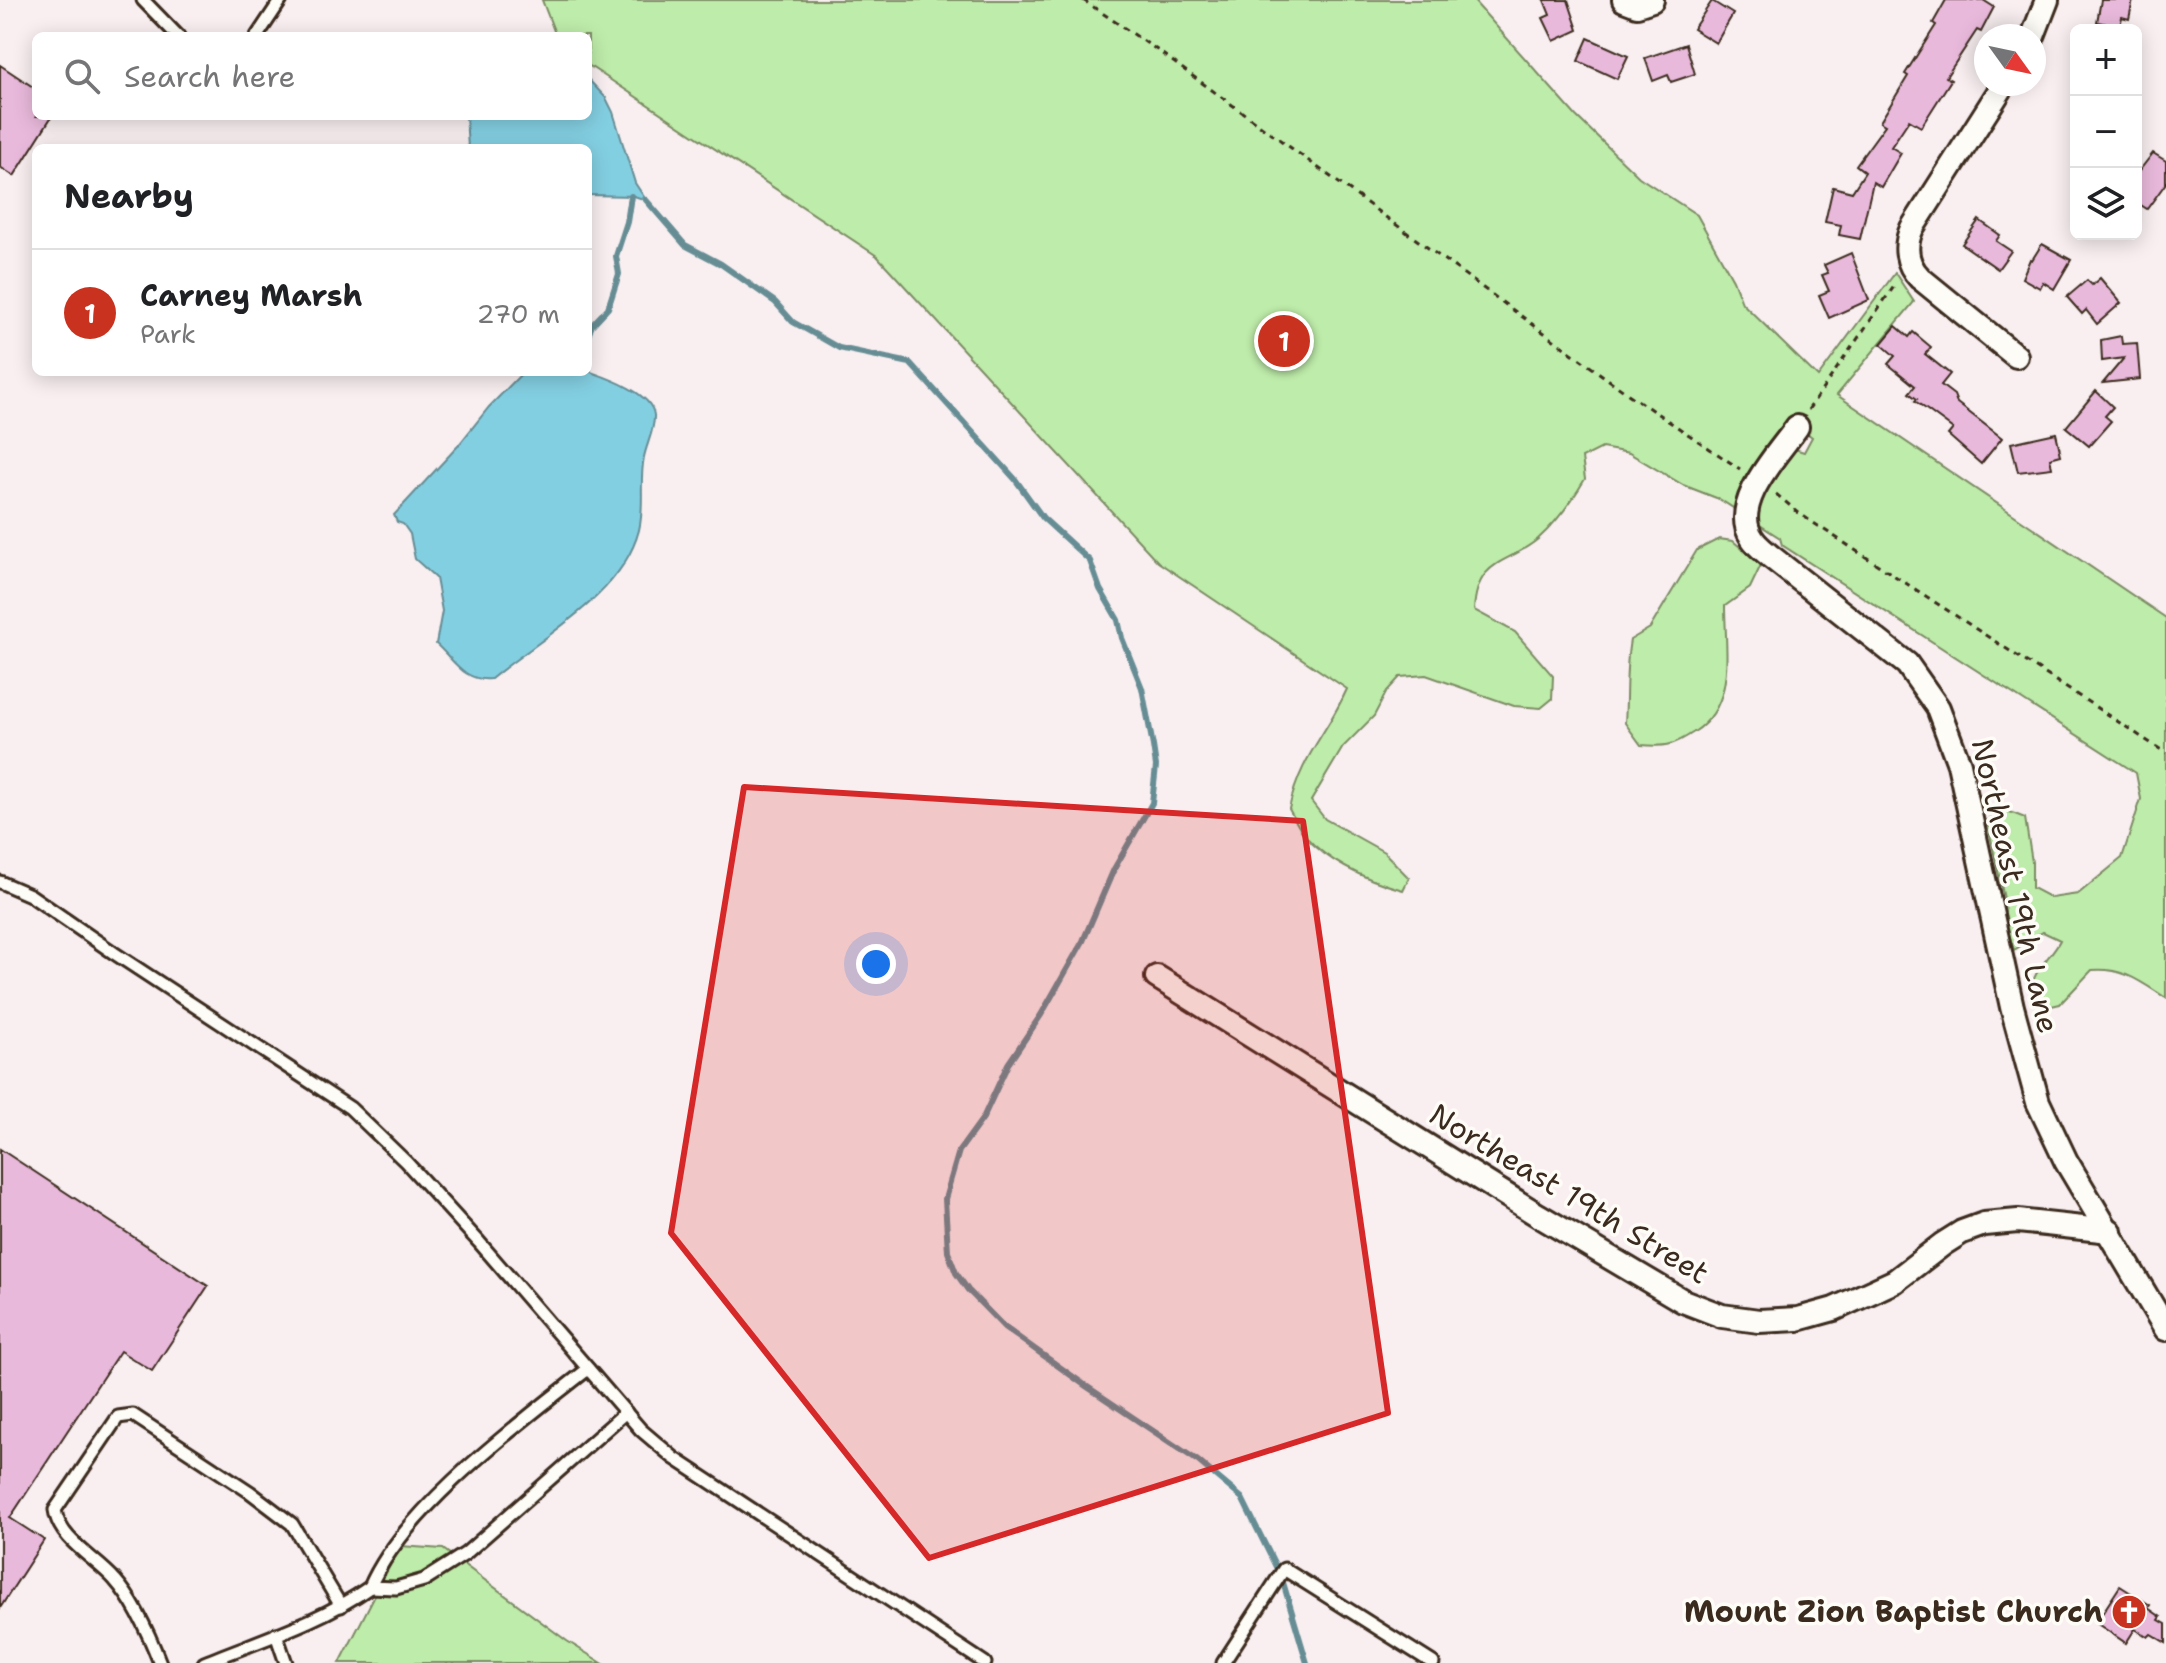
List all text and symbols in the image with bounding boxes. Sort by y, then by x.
north arrow [1974,24,2046,96]
map controls [2070,24,2142,240]
button: + [2070,24,2142,96]
search box [32,32,592,120]
icon: search [60,54,104,98]
text: Search here [124,56,295,97]
button: − [2070,96,2142,168]
button: layers [2070,168,2142,240]
text: Nearby [64,173,194,219]
text: Carney Marsh [140,275,363,316]
text: 1 [84,296,96,331]
text: 270 m [477,296,560,331]
pin: 1 [1258,311,1310,371]
text: Park [140,316,196,351]
street label: Northeast 19th Lane [1962,735,2069,1037]
your location [856,944,896,984]
street label: Northeast 19th Street [1422,1094,1717,1293]
place label: Mount Zion Baptist Church [1684,1591,2103,1632]
church icon: Mount Zion Baptist Church [2110,1593,2148,1631]

